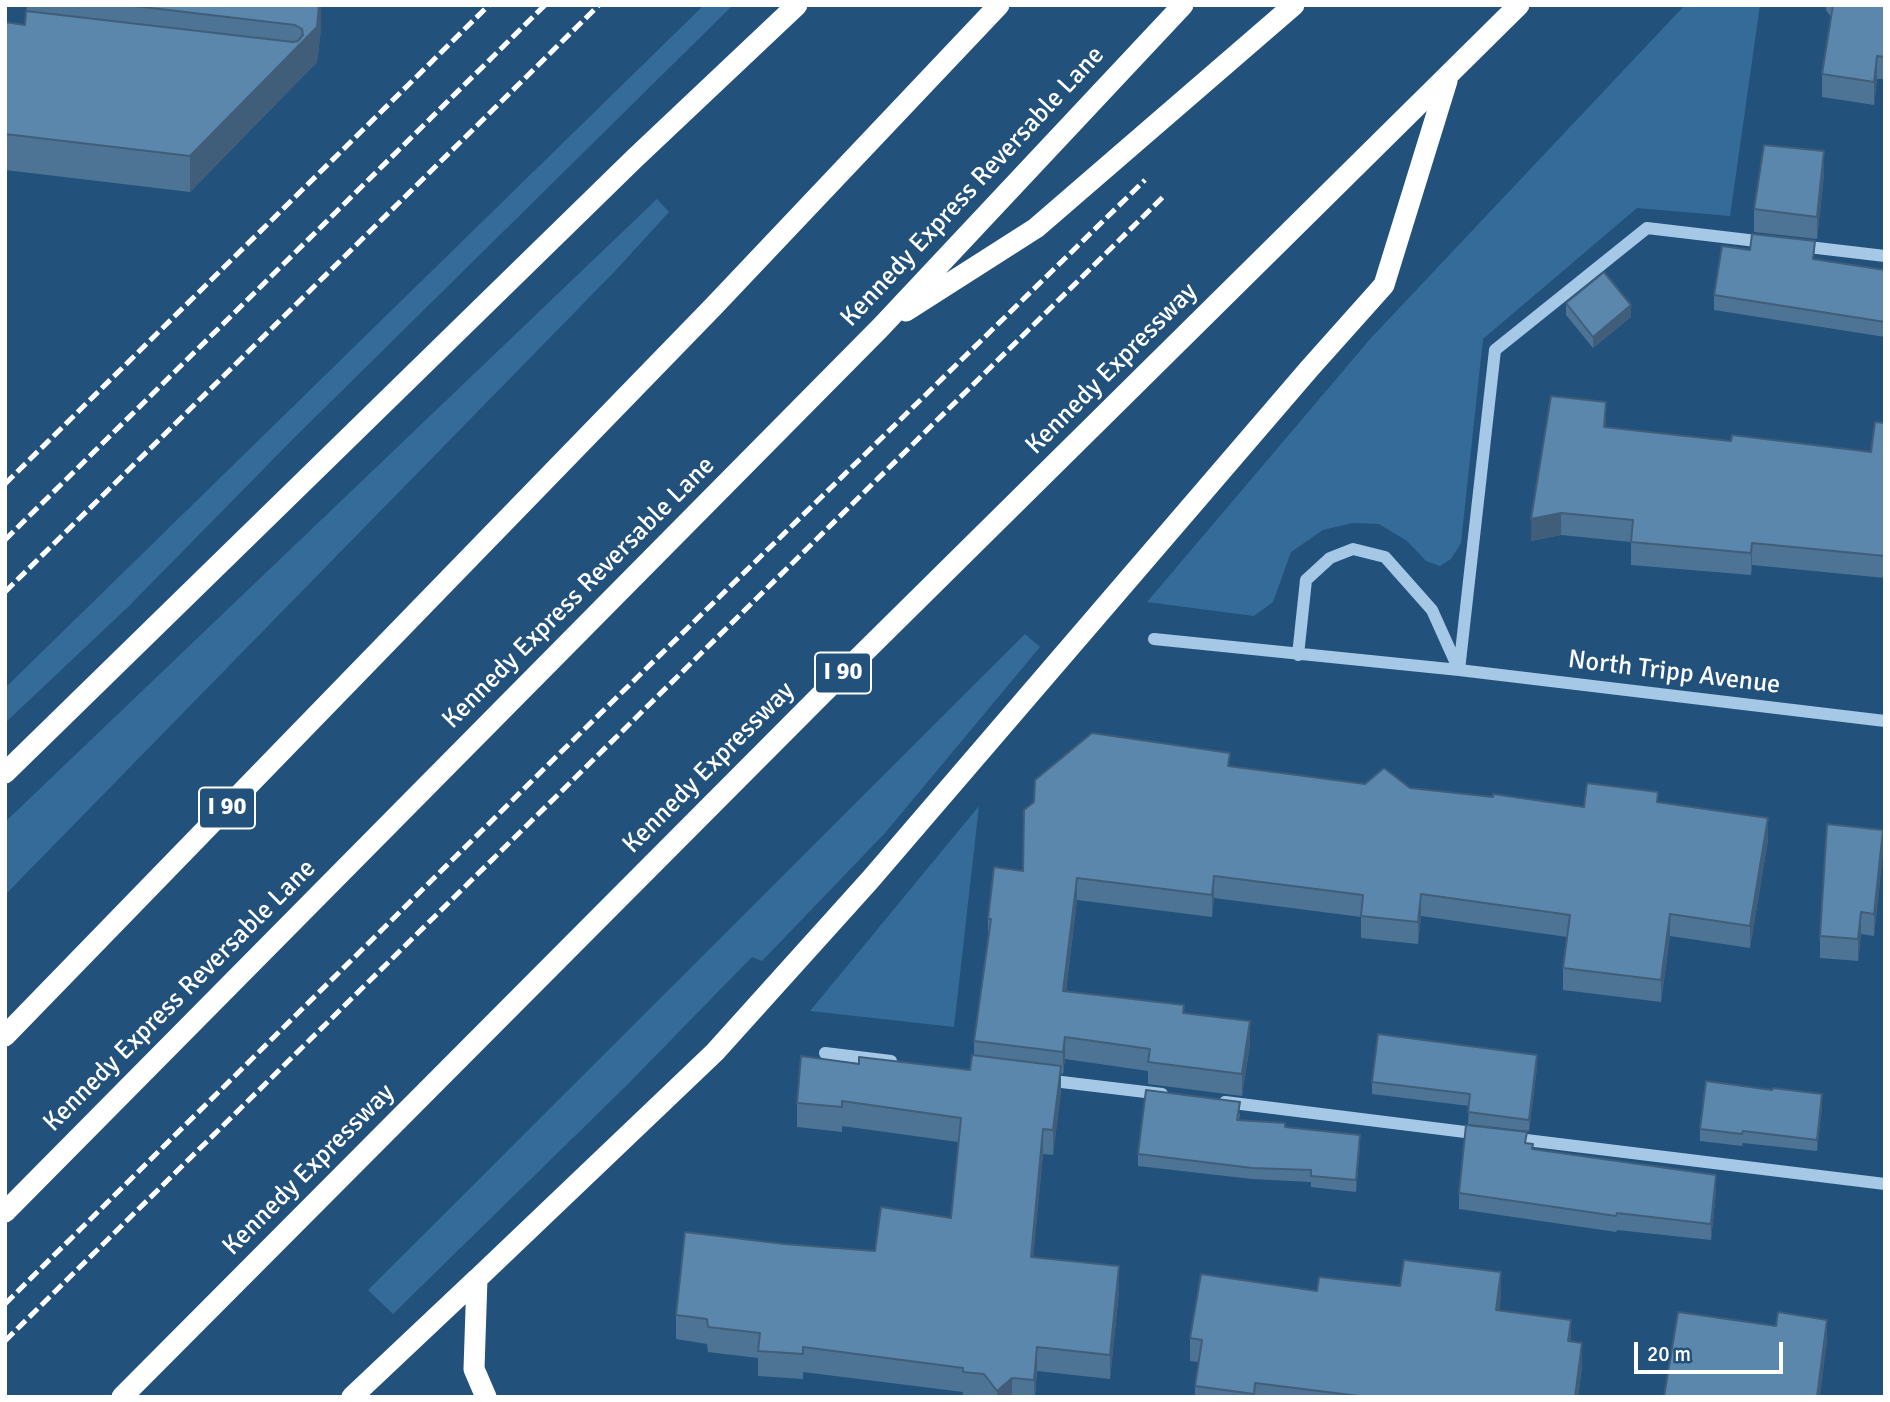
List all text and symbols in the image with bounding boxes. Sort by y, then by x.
street label: Kennedy Express Reversable Lane [835,40,1111,334]
street label: Kennedy Expressway [1020,277,1204,461]
street label: Kennedy Express Reversable Lane [436,450,722,736]
street label: North Tripp Avenue [1566,645,1782,701]
road number: I 90 [815,652,871,694]
street label: Kennedy Expressway [617,676,801,860]
road number: I 90 [199,788,255,828]
street label: Kennedy Express Reversable Lane [37,853,323,1139]
street label: Kennedy Expressway [217,1078,401,1262]
scale bar [1638,1328,1787,1372]
text: 20 m [1647,1341,1691,1367]

